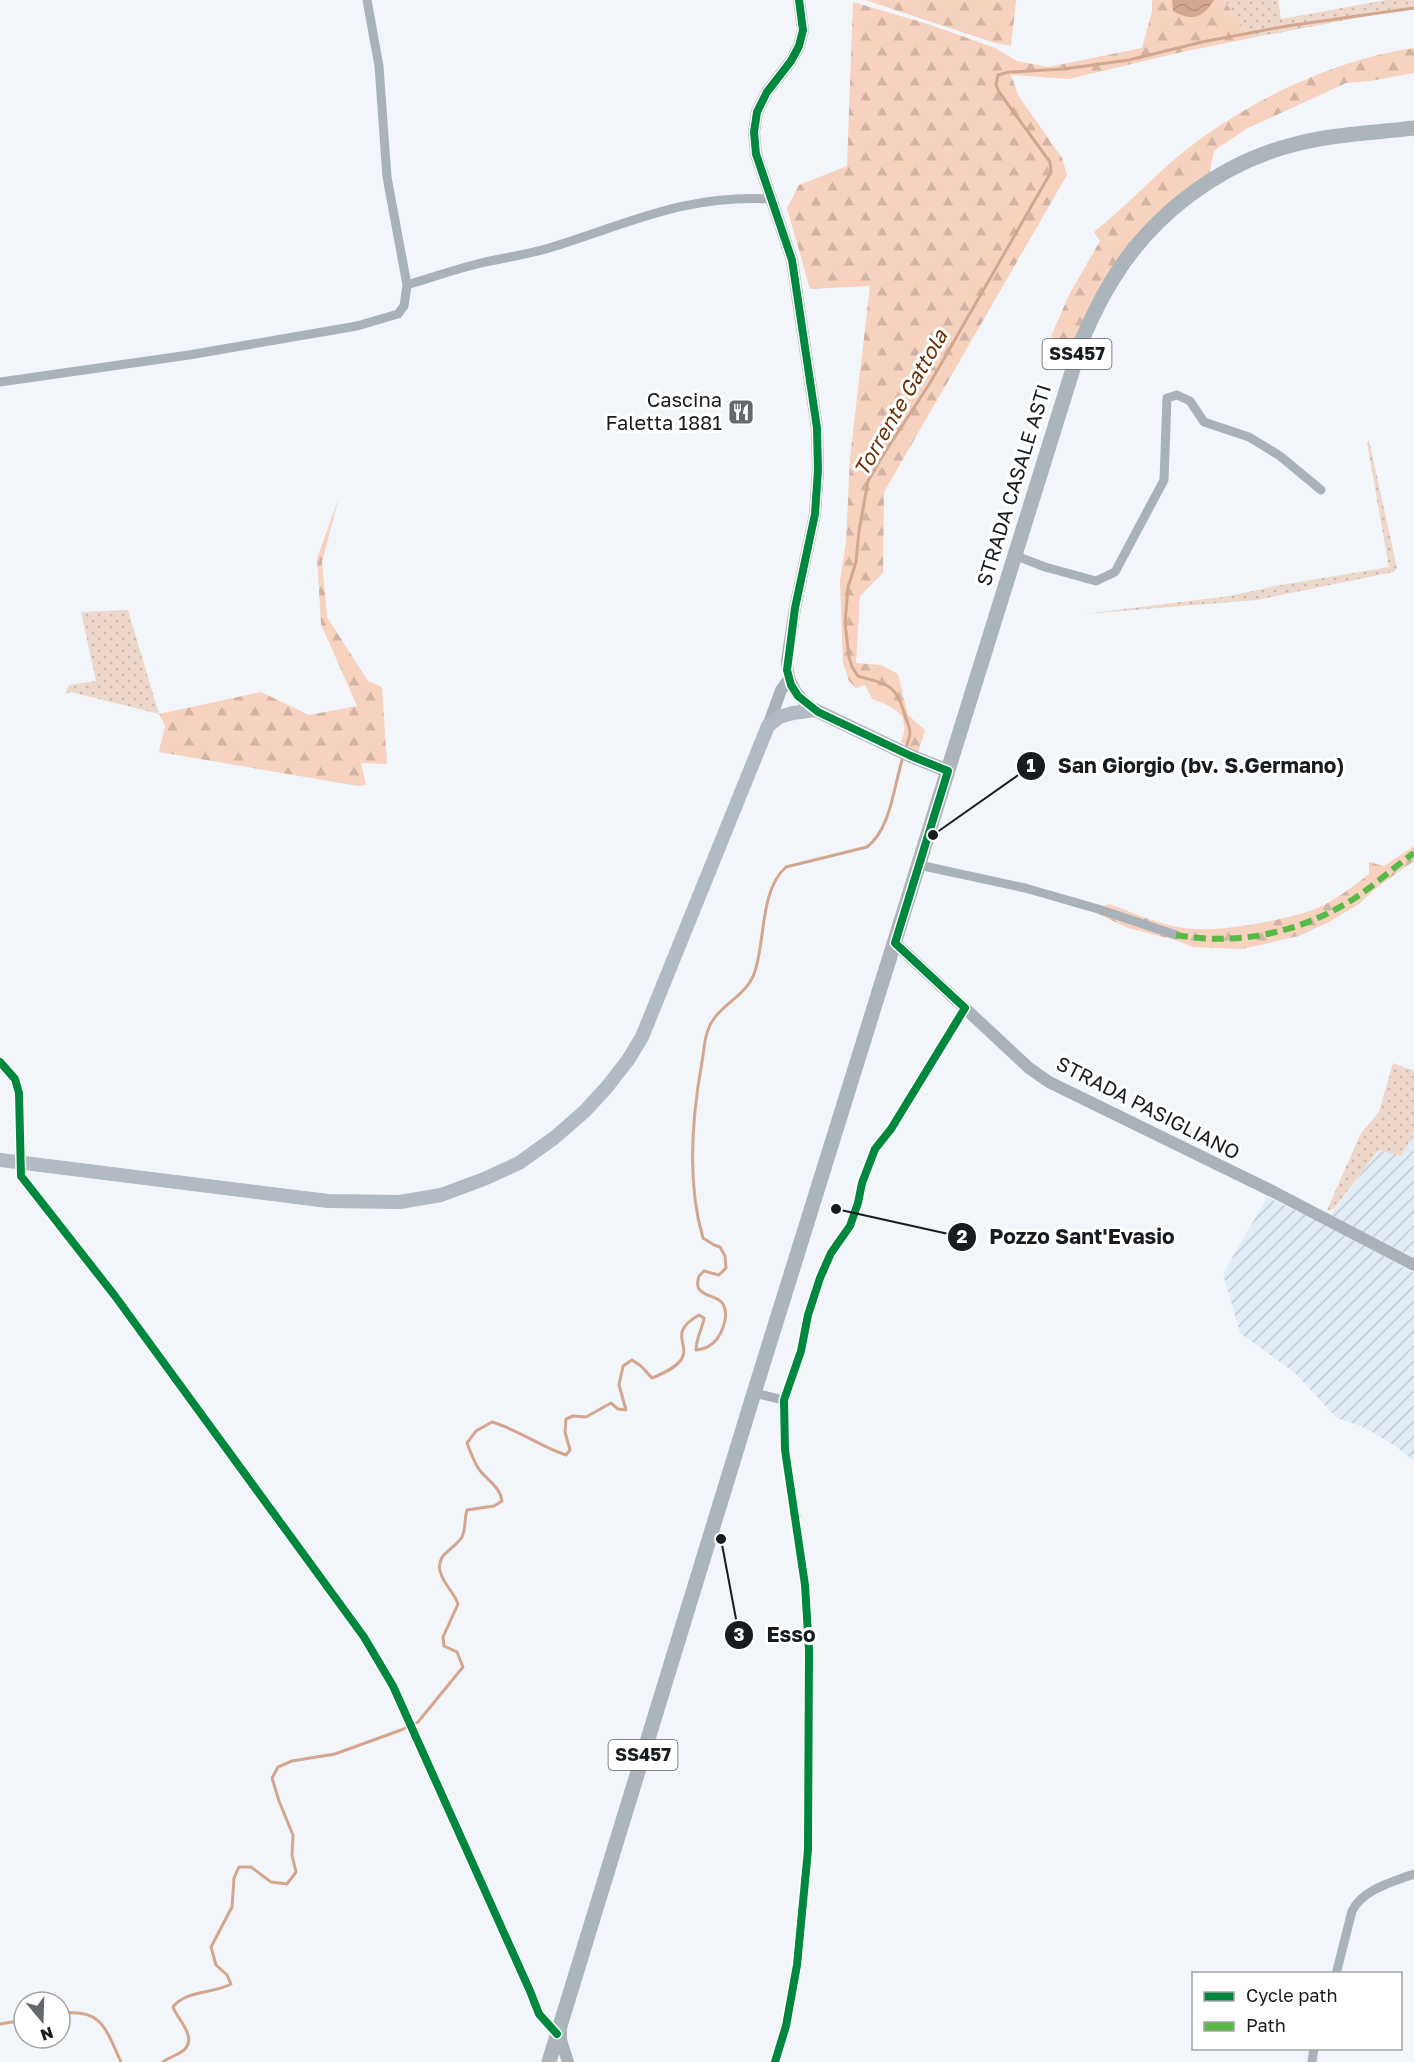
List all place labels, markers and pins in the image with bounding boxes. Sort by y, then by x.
place label: Cascina Faletta 1881 [606,387,722,434]
restaurant icon: Cascina Faletta 1881 [726,397,756,427]
callout: San Giorgio (bv. S.Germano) [1016,746,1356,785]
callout: Pozzo Sant'Evasio [947,1218,1186,1257]
callout: Esso [724,1616,827,1655]

